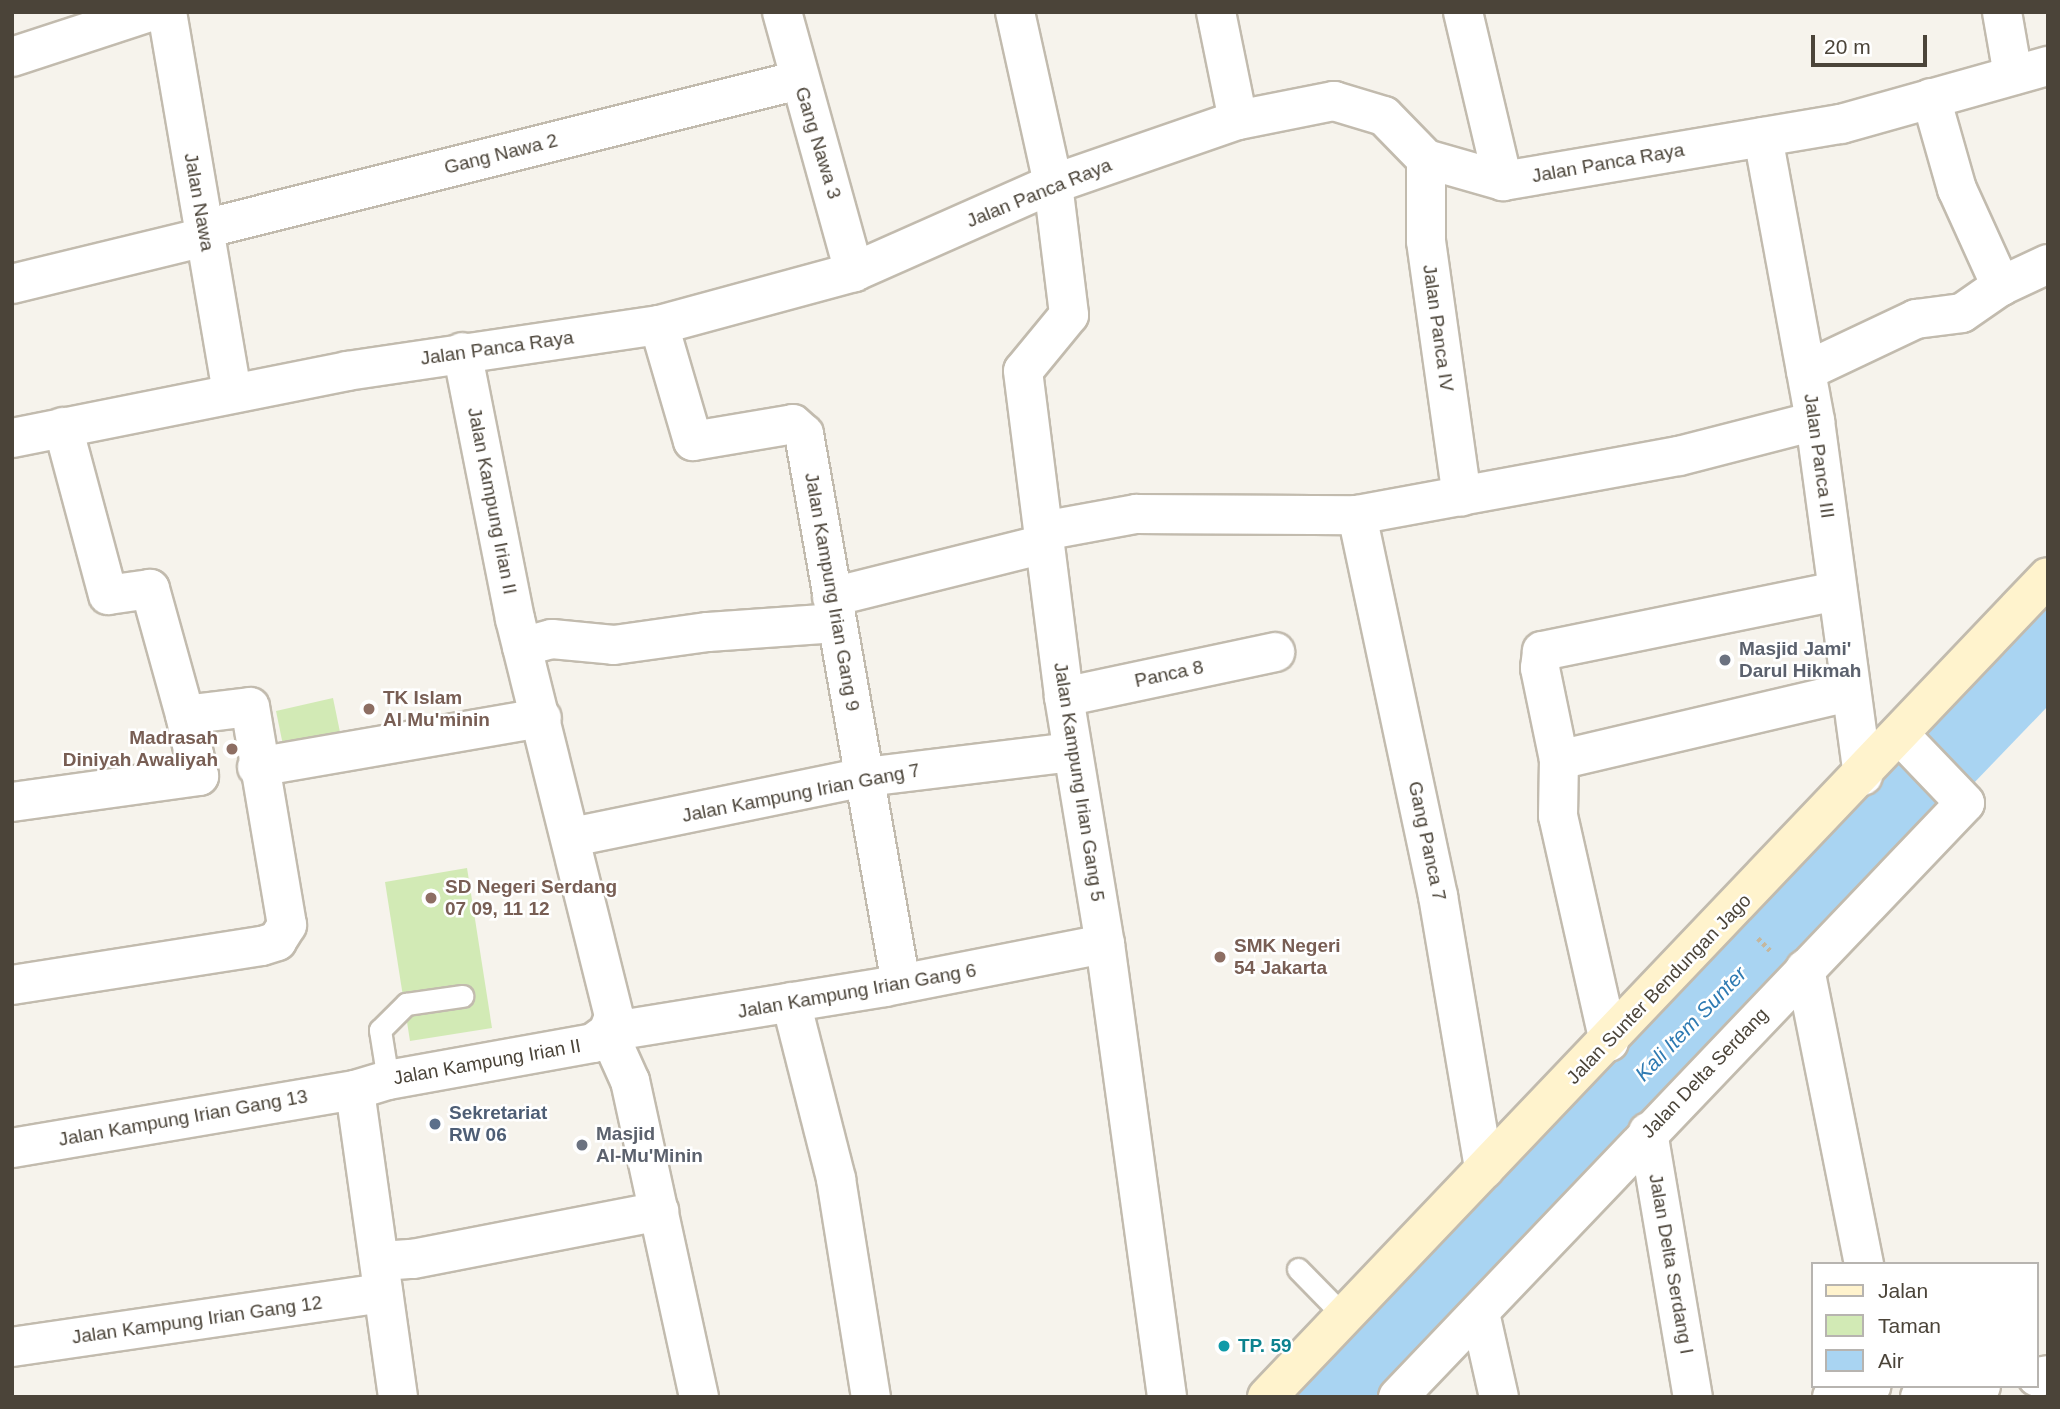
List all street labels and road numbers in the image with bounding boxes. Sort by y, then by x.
street label: Gang Nawa 3 [790,84,846,202]
street label: Gang Nawa 2 [442,129,560,179]
street label: Jalan Panca Raya [1530,138,1686,188]
street label: Jalan Nawa [179,151,219,253]
street label: Jalan Panca Raya [963,154,1115,232]
street label: Jalan Panca IV [1418,263,1458,393]
street label: Jalan Panca Raya [419,326,575,370]
street label: Jalan Panca III [1799,392,1839,520]
street label: Jalan Kampung Irian II [463,406,521,596]
street label: Jalan Kampung Irian Gang 9 [800,471,864,713]
street label: Panca 8 [1133,656,1205,692]
street label: Jalan Kampung Irian Gang 5 [1049,661,1109,903]
street label: Jalan Kampung Irian Gang 7 [680,759,922,827]
street label: Gang Panca 7 [1403,779,1451,903]
street label: Jalan Sunter Bendungan Jago [1562,889,1756,1089]
street label: Jalan Kampung Irian Gang 6 [736,959,978,1023]
street label: Jalan Delta Serdang [1637,1003,1773,1143]
street label: Jalan Kampung Irian II [391,1034,583,1090]
street label: Jalan Kampung Irian Gang 13 [57,1085,309,1151]
street label: Jalan Delta Serdang I [1644,1172,1698,1356]
street label: Jalan Kampung Irian Gang 12 [70,1291,324,1349]

